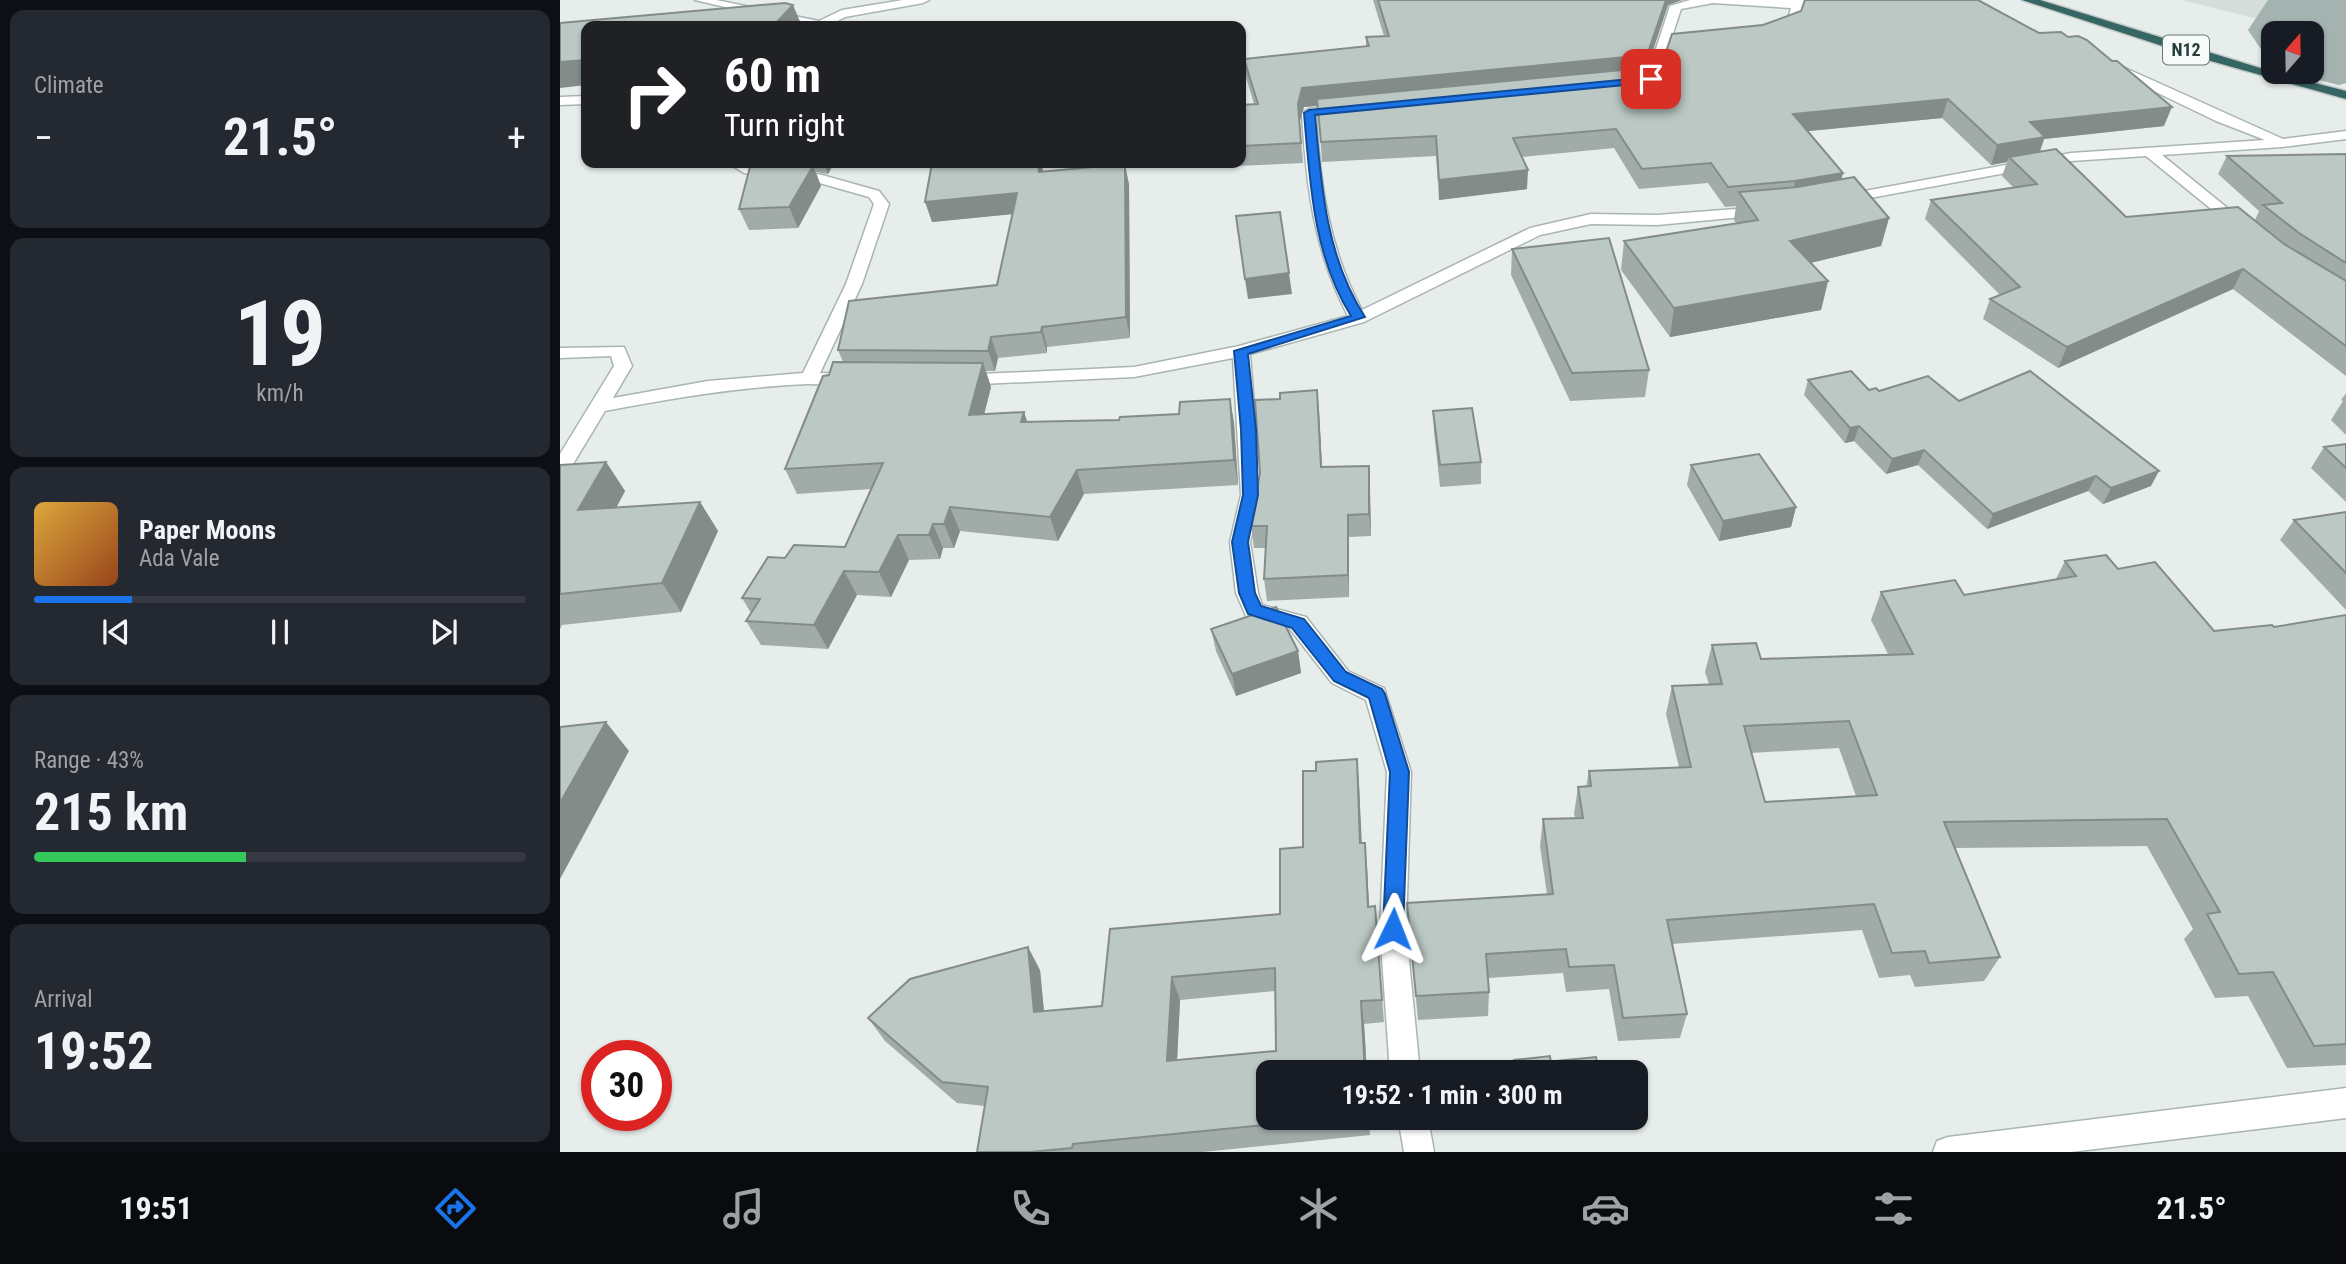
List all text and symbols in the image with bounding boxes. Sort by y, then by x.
north arrow [2261,21,2324,84]
map controls [2261,21,2324,84]
road number: N12 [2163,36,2209,64]
text: 60 m [724,47,821,104]
icon: right [609,49,700,140]
pin [1621,49,1681,109]
icon: arrive [1632,60,1670,98]
text: Climate [34,72,104,99]
text: Turn right [724,106,845,144]
text: 21.5° [223,107,337,168]
text: − [34,116,53,160]
text: + [507,116,526,160]
text: 19 [234,281,326,387]
text: km/h [256,380,304,407]
text: Paper Moons [139,515,276,545]
text: Ada Vale [139,545,219,572]
icon: previous [97,613,135,651]
icon: pause [261,613,299,651]
icon: next [425,613,463,651]
text: Range · 43% [34,747,144,774]
text: 215 km [34,782,188,843]
position arrow [1356,892,1430,966]
text: Arrival [34,986,93,1013]
text: 19:52 [34,1021,153,1082]
speed limit sign: 30 [581,1040,672,1131]
text: 19:52 · 1 min · 300 m [1342,1080,1562,1110]
icon: directions [431,1184,480,1233]
icon: music [719,1184,768,1233]
icon: phone [1006,1184,1055,1233]
icon: climate [1294,1184,1343,1233]
icon: car [1581,1184,1630,1233]
icon: filters [1869,1184,1918,1233]
text: 19:51 [119,1189,193,1227]
text: 21.5° [2156,1189,2227,1227]

